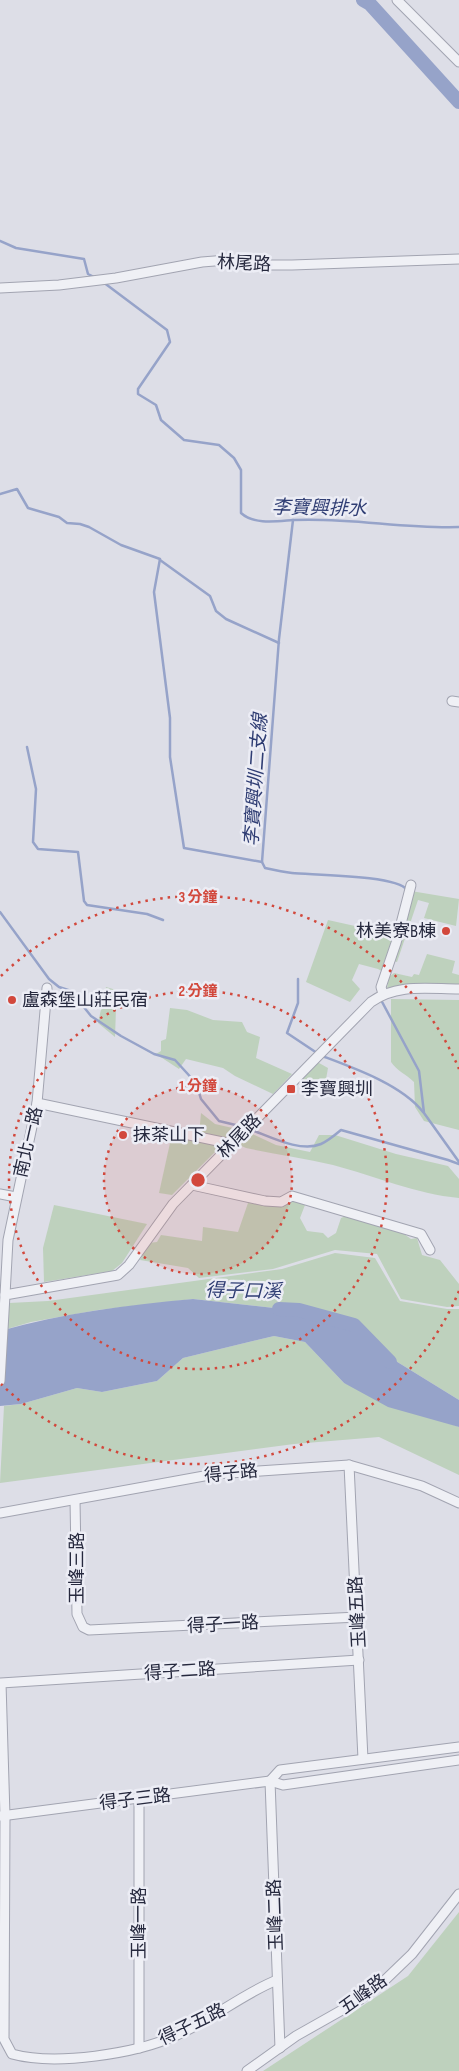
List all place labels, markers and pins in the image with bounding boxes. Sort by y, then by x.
place label: 林美寮B棟 [356,921,436,942]
marker: 林美寮B棟 [440,925,452,937]
place label: 盧森堡山莊民宿 [22,990,148,1011]
marker: 盧森堡山莊民宿 [6,994,18,1006]
place label: 李寶興圳 [301,1079,373,1100]
marker: 李寶興圳 [285,1083,297,1095]
place label: 抹茶山下 [133,1125,205,1146]
marker: 抹茶山下 [117,1129,129,1141]
centre of rings [189,1171,207,1189]

